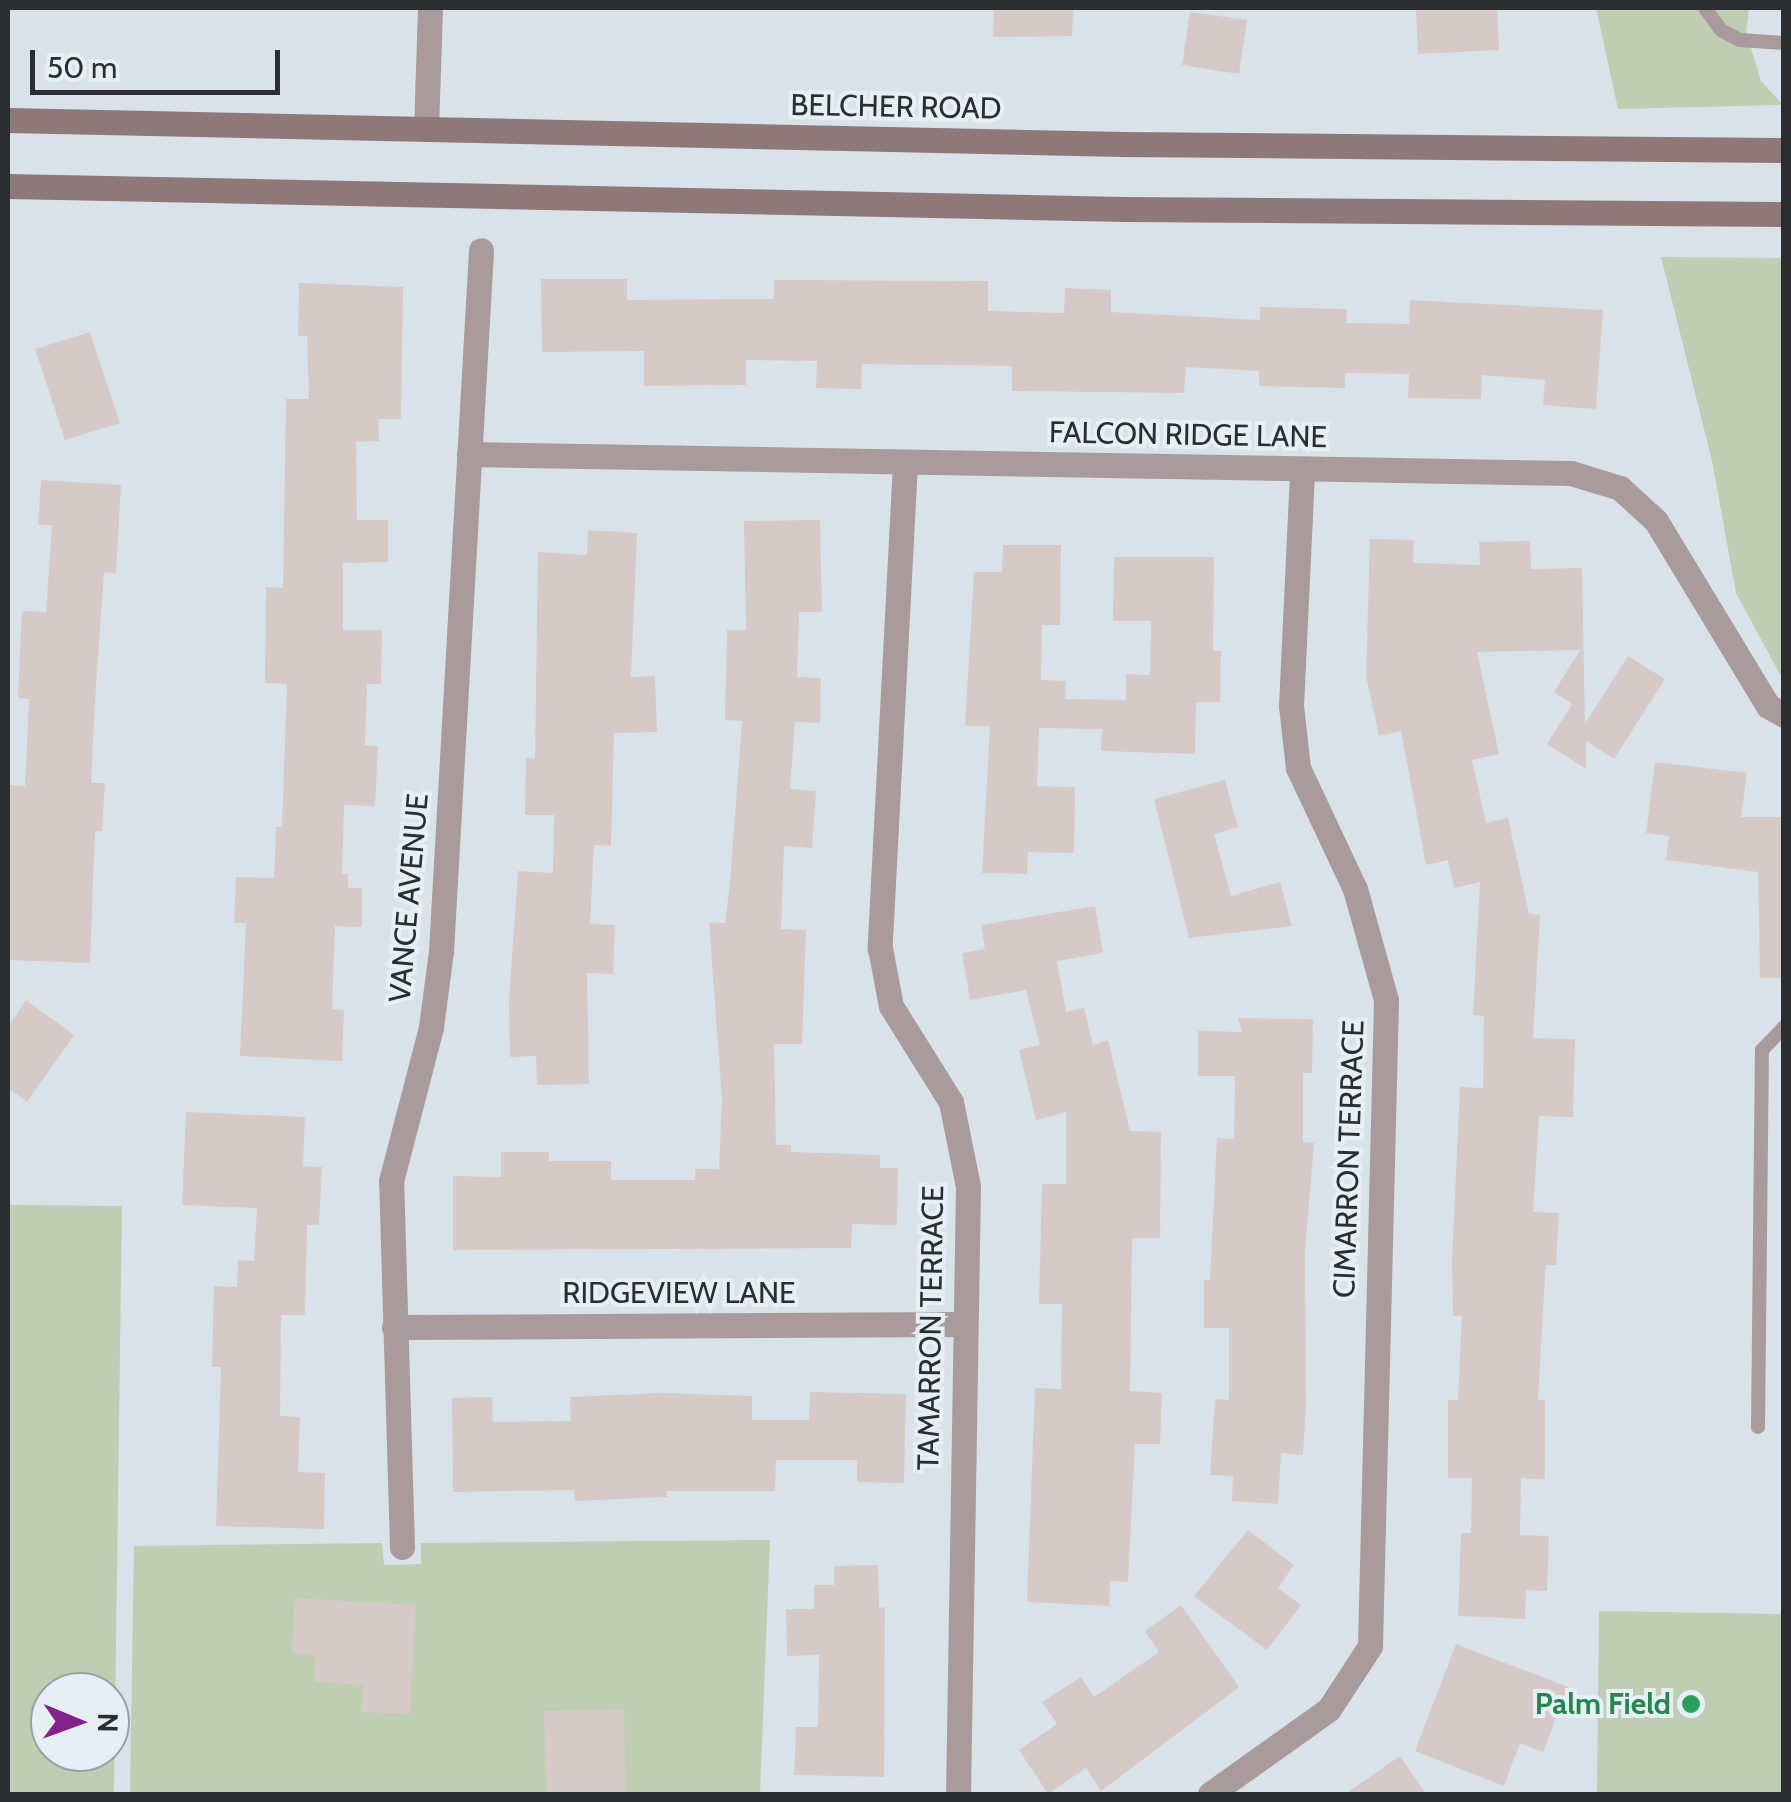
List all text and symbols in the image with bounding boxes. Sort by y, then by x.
scale bar [35,30,285,92]
text: 50 m [47,49,117,86]
street label: BELCHER ROAD [790,87,1002,127]
street label: FALCON RIDGE LANE [1049,415,1327,455]
street label: VANCE AVENUE [382,792,436,1004]
street label: CIMARRON TERRACE [1326,1019,1372,1299]
street label: TAMARRON TERRACE [911,1185,951,1471]
street label: RIDGEVIEW LANE [562,1275,796,1311]
north arrow [30,1672,130,1772]
place label: Palm Field [1535,1686,1671,1722]
marker: Palm Field [1680,1693,1702,1715]
text: N [91,1712,125,1733]

